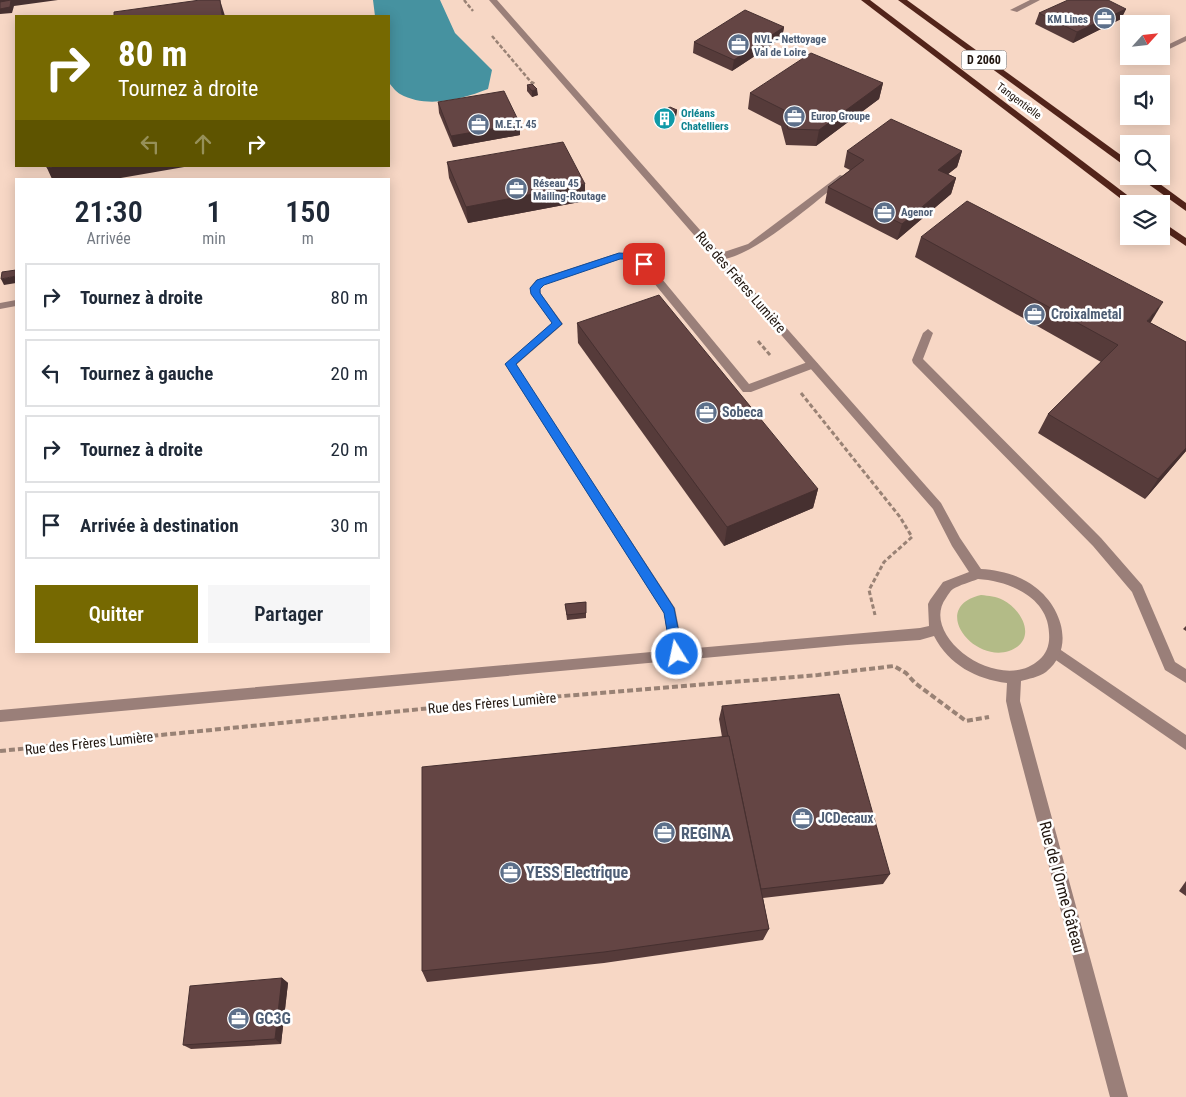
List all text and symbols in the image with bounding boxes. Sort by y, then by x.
office icon: KM Lines [1092,7,1116,31]
place label: KM Lines [1047,13,1088,26]
north arrow [1120,15,1170,65]
map controls [1120,15,1170,245]
office icon: NVL - Nettoyage Val de Loire [726,33,750,57]
place label: NVL - Nettoyage Val de Loire [754,33,826,59]
text: 80 m [118,34,187,75]
icon: right [35,35,100,100]
road number: D 2060 [962,50,1006,70]
button: sound [1120,75,1170,125]
text: Tournez à droite [118,76,258,101]
street label: Tangentielle [994,80,1044,122]
office icon: Europ Groupe [783,104,807,128]
building icon: Orléans Chatelliers [653,107,677,131]
place label: Orléans Chatelliers [681,107,729,133]
place label: Europ Groupe [811,110,870,123]
office icon: M.E.T. 45 [467,112,491,136]
place label: M.E.T. 45 [495,118,537,131]
icon: left [136,130,164,158]
icon: ahead [189,130,217,158]
icon: right [242,130,270,158]
button: search [1120,135,1170,185]
office icon: Réseau 45 Mailing-Routage [505,177,529,201]
place label: Réseau 45 Mailing-Routage [533,177,606,203]
text: 21:30 [74,194,143,229]
text: 1 [206,194,222,229]
text: 150 [285,194,330,229]
button: layers [1120,195,1170,245]
office icon: Agenor [873,200,897,224]
place label: Agenor [901,206,933,219]
street label: Rue des Frères Lumière [693,228,790,336]
text: Arrivée [86,229,131,248]
text: min [202,229,226,248]
text: m [302,229,314,248]
pin [623,243,665,285]
icon: arrive [630,250,658,278]
icon: right [37,283,65,311]
text: Tournez à droite [80,286,203,309]
text: 80 m [331,286,368,309]
office icon: Croixalmetal [1023,302,1047,326]
place label: Croixalmetal [1051,306,1122,322]
icon: left [37,359,65,387]
text: Tournez à gauche [80,362,213,385]
text: 20 m [331,362,368,385]
office icon: Sobeca [694,400,718,424]
place label: Sobeca [722,404,764,420]
icon: right [37,435,65,463]
text: Tournez à droite [80,438,203,461]
text: 20 m [331,438,368,461]
icon: arrive [37,511,65,539]
text: Arrivée à destination [80,514,239,537]
text: 30 m [331,514,368,537]
button: Quitter [35,585,198,643]
button: Partager [208,585,370,643]
position arrow [650,627,702,679]
street label: Rue des Frères Lumière [427,689,557,717]
street label: Rue des Frères Lumière [24,728,154,758]
office icon: JCDecaux [790,806,814,830]
place label: JCDecaux [818,810,874,826]
street label: Rue de l'Orme Gâteau [1035,819,1089,955]
office icon: REGINA [653,821,677,845]
place label: REGINA [681,824,731,843]
office icon: YESS Electrique [498,860,522,884]
place label: YESS Electrique [526,863,628,882]
office icon: GC3G [227,1006,251,1030]
place label: GC3G [255,1009,291,1028]

